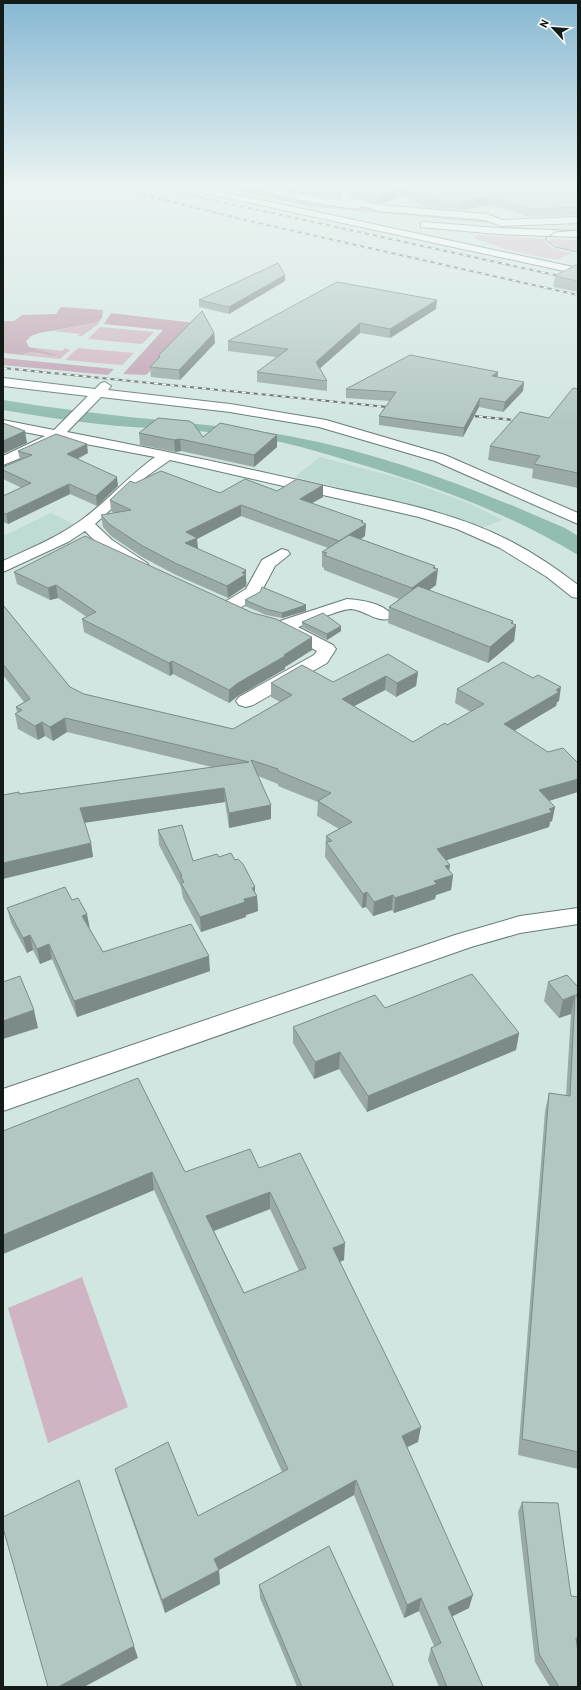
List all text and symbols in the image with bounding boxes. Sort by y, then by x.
north arrow [533,8,573,48]
text: N [536,17,552,30]

